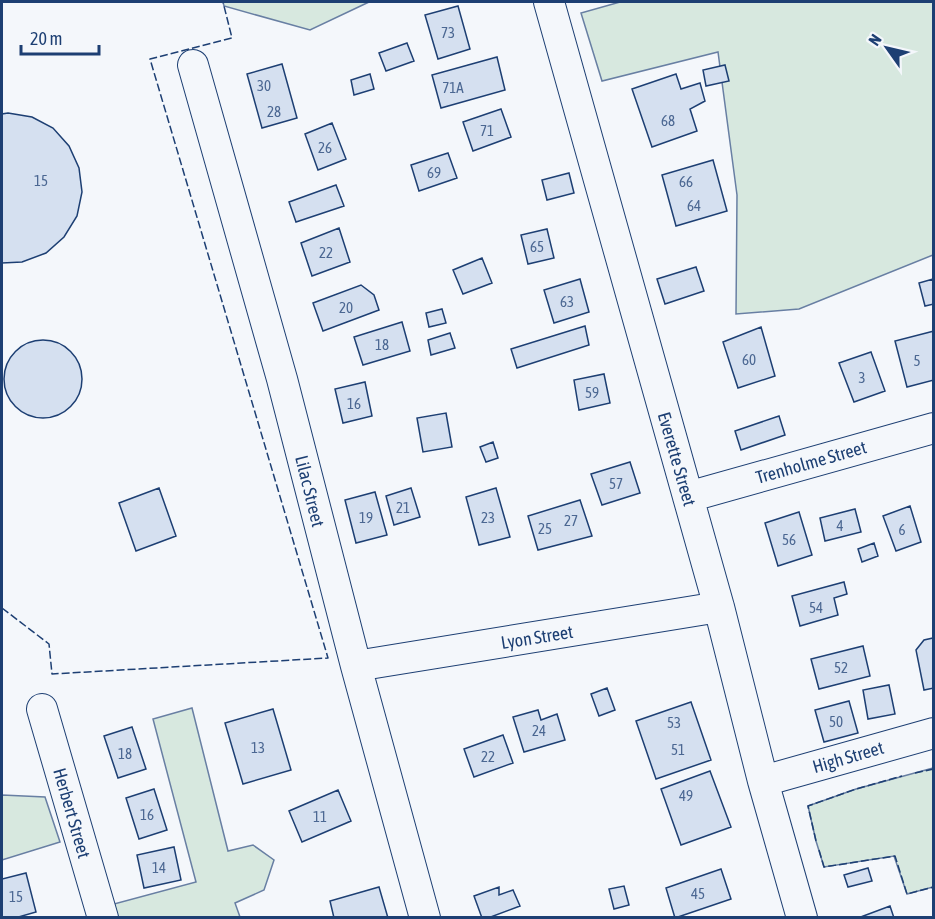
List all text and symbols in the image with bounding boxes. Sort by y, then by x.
scale bar [21,18,99,56]
north arrow [857,18,917,78]
house number: 73 [441,24,455,41]
text: 20 m [30,28,62,49]
text: N [864,31,885,49]
house number: 30 [257,77,271,94]
house number: 71A [442,79,464,96]
house number: 28 [267,103,281,120]
house number: 68 [661,112,675,129]
house number: 71 [480,122,494,139]
house number: 26 [318,139,332,156]
house number: 69 [427,164,441,181]
house number: 15 [34,172,48,189]
house number: 66 [679,173,693,190]
house number: 64 [687,197,701,214]
house number: 65 [530,238,544,255]
house number: 22 [319,244,333,261]
house number: 63 [560,293,574,310]
house number: 20 [339,299,353,316]
house number: 18 [375,336,389,353]
house number: 60 [742,351,756,368]
house number: 5 [913,352,921,369]
house number: 3 [858,369,866,386]
house number: 59 [585,384,599,401]
house number: 16 [347,395,361,412]
street label: Everette Street [654,410,700,508]
street label: Trenholme Street [753,436,869,488]
street label: Lilac Street [291,453,329,529]
house number: 57 [609,475,623,492]
house number: 21 [396,499,410,516]
house number: 19 [359,509,373,526]
house number: 23 [481,509,495,526]
house number: 27 [564,512,578,529]
house number: 4 [836,517,844,534]
house number: 25 [538,520,552,537]
house number: 6 [898,521,906,538]
house number: 56 [782,531,796,548]
house number: 54 [809,599,823,616]
street label: Lyon Street [499,621,575,653]
house number: 52 [834,659,848,676]
house number: 50 [829,713,843,730]
house number: 53 [667,714,681,731]
house number: 24 [532,722,546,739]
street label: High Street [810,737,886,777]
house number: 13 [251,739,265,756]
house number: 51 [671,741,685,758]
house number: 18 [118,745,132,762]
house number: 22 [481,748,495,765]
street label: Herbert Street [49,765,95,861]
house number: 49 [679,787,693,804]
house number: 16 [140,806,154,823]
house number: 11 [313,808,327,825]
house number: 14 [152,859,166,876]
house number: 45 [691,885,705,902]
house number: 15 [9,888,23,905]

